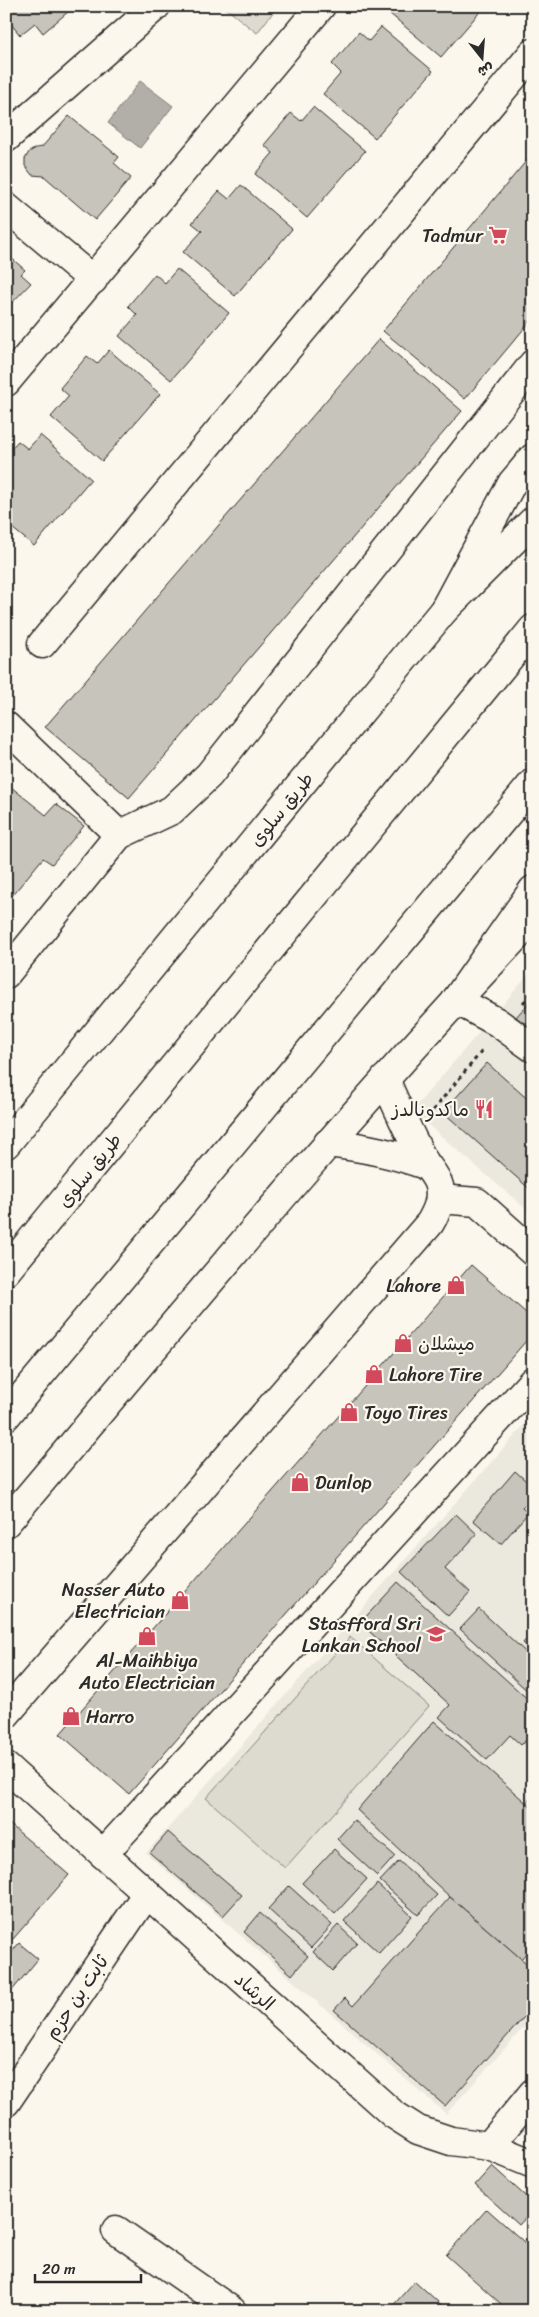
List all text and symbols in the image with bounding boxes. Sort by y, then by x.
north arrow [456,32,506,82]
text: ش [475,56,497,84]
place label: Tadmur [422,219,484,252]
supermarket icon: Tadmur [487,224,509,246]
street label: طريق سلوى [241,764,322,854]
place label: ماكدونالدز [390,1093,469,1126]
restaurant icon: ماكدونالدز [473,1098,495,1120]
street label: طريق سلوى [49,1125,130,1215]
place label: Lahore [386,1269,441,1302]
shop icon: Lahore [445,1274,467,1296]
place label: ميشلان [418,1327,475,1360]
shop icon: ميشلان [392,1332,414,1354]
place label: Lahore Tire [389,1358,482,1391]
shop icon: Lahore Tire [363,1363,385,1385]
place label: Toyo Tires [364,1396,448,1429]
shop icon: Toyo Tires [338,1401,360,1423]
place label: Dunlop [315,1466,372,1499]
shop icon: Dunlop [289,1471,311,1493]
place label: Nasser Auto Electrician [62,1573,165,1628]
shop icon: Nasser Auto Electrician [169,1589,191,1611]
place label: Stasfford Sri Lankan School [302,1607,422,1662]
school or university icon: Stasfford Sri Lankan School [425,1623,447,1645]
shop icon: Al-Maihbiya Auto Electrician [136,1625,158,1647]
place label: Al-Maihbiya Auto Electrician [78,1644,215,1699]
place label: Harro [86,1700,135,1733]
shop icon: Harro [60,1705,82,1727]
street label: ثابت بن حزم [36,1947,117,2047]
street label: الرشاد [227,1964,283,2019]
scale bar [35,2252,141,2284]
text: 20 m [42,2256,76,2282]

